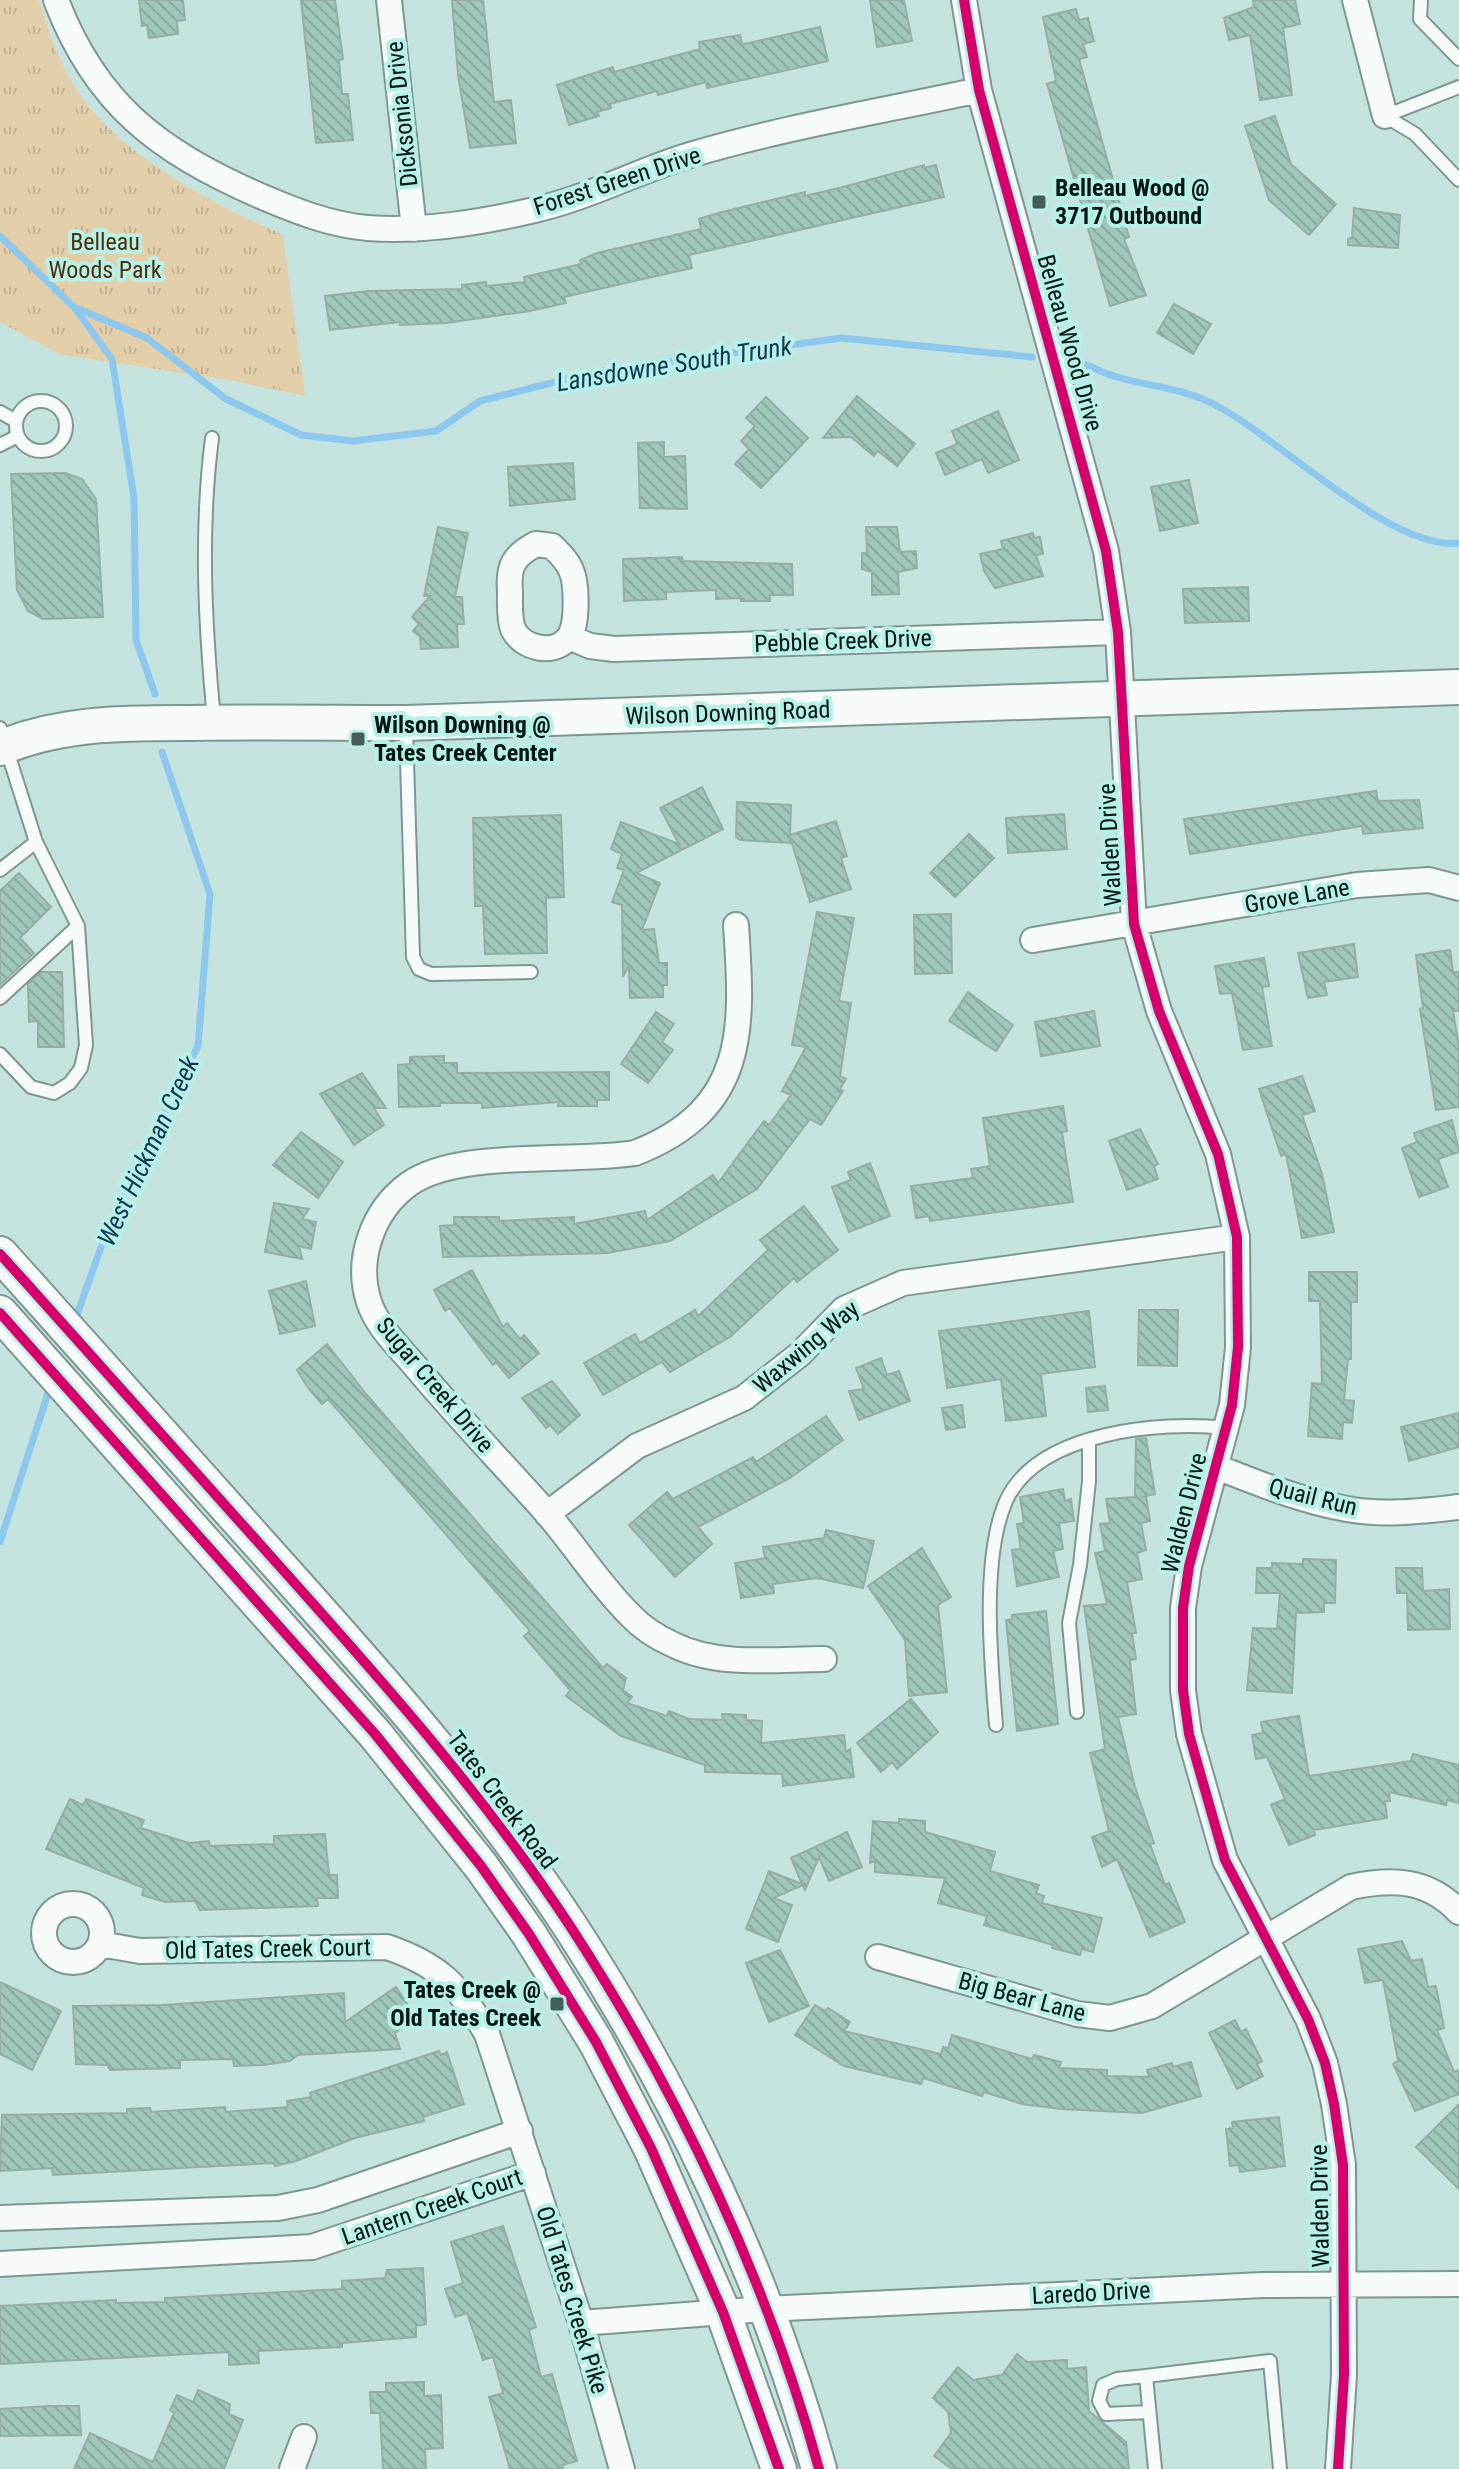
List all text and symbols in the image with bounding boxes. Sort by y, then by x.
street label: Dicksonia Drive [380,40,424,188]
street label: Forest Green Drive [530,141,704,221]
place label: Belleau Wood @ 3717 Outbound [1055,174,1210,230]
marker: Belleau Wood @ 3717 Outbound [1030,193,1048,211]
park label: Belleau Woods Park [48,228,162,284]
street label: Belleau Wood Drive [1031,251,1109,435]
water label: Lansdowne South Trunk [554,330,794,397]
street label: Pebble Creek Drive [754,624,932,658]
street label: Wilson Downing Road [625,695,831,731]
place label: Wilson Downing @ Tates Creek Center [374,711,557,767]
marker: Wilson Downing @ Tates Creek Center [349,730,367,748]
street label: Walden Drive [1093,783,1127,907]
street label: Grove Lane [1242,873,1352,919]
water label: West Hickman Creek [91,1051,205,1251]
street label: Waxwing Way [748,1295,864,1399]
street label: Sugar Creek Drive [370,1312,500,1458]
street label: Walden Drive [1156,1450,1212,1576]
street label: Quail Run [1266,1473,1360,1521]
street label: Tates Creek Road [441,1726,563,1874]
street label: Old Tates Creek Court [165,1933,371,1965]
street label: Big Bear Lane [955,1967,1089,2027]
place label: Tates Creek @ Old Tates Creek [390,1976,542,2032]
marker: Tates Creek @ Old Tates Creek [548,1995,566,2013]
street label: Walden Drive [1305,2144,1335,2268]
street label: Lantern Creek Court [338,2163,526,2251]
street label: Old Tates Creek Pike [530,2203,614,2397]
street label: Laredo Drive [1031,2276,1151,2310]

